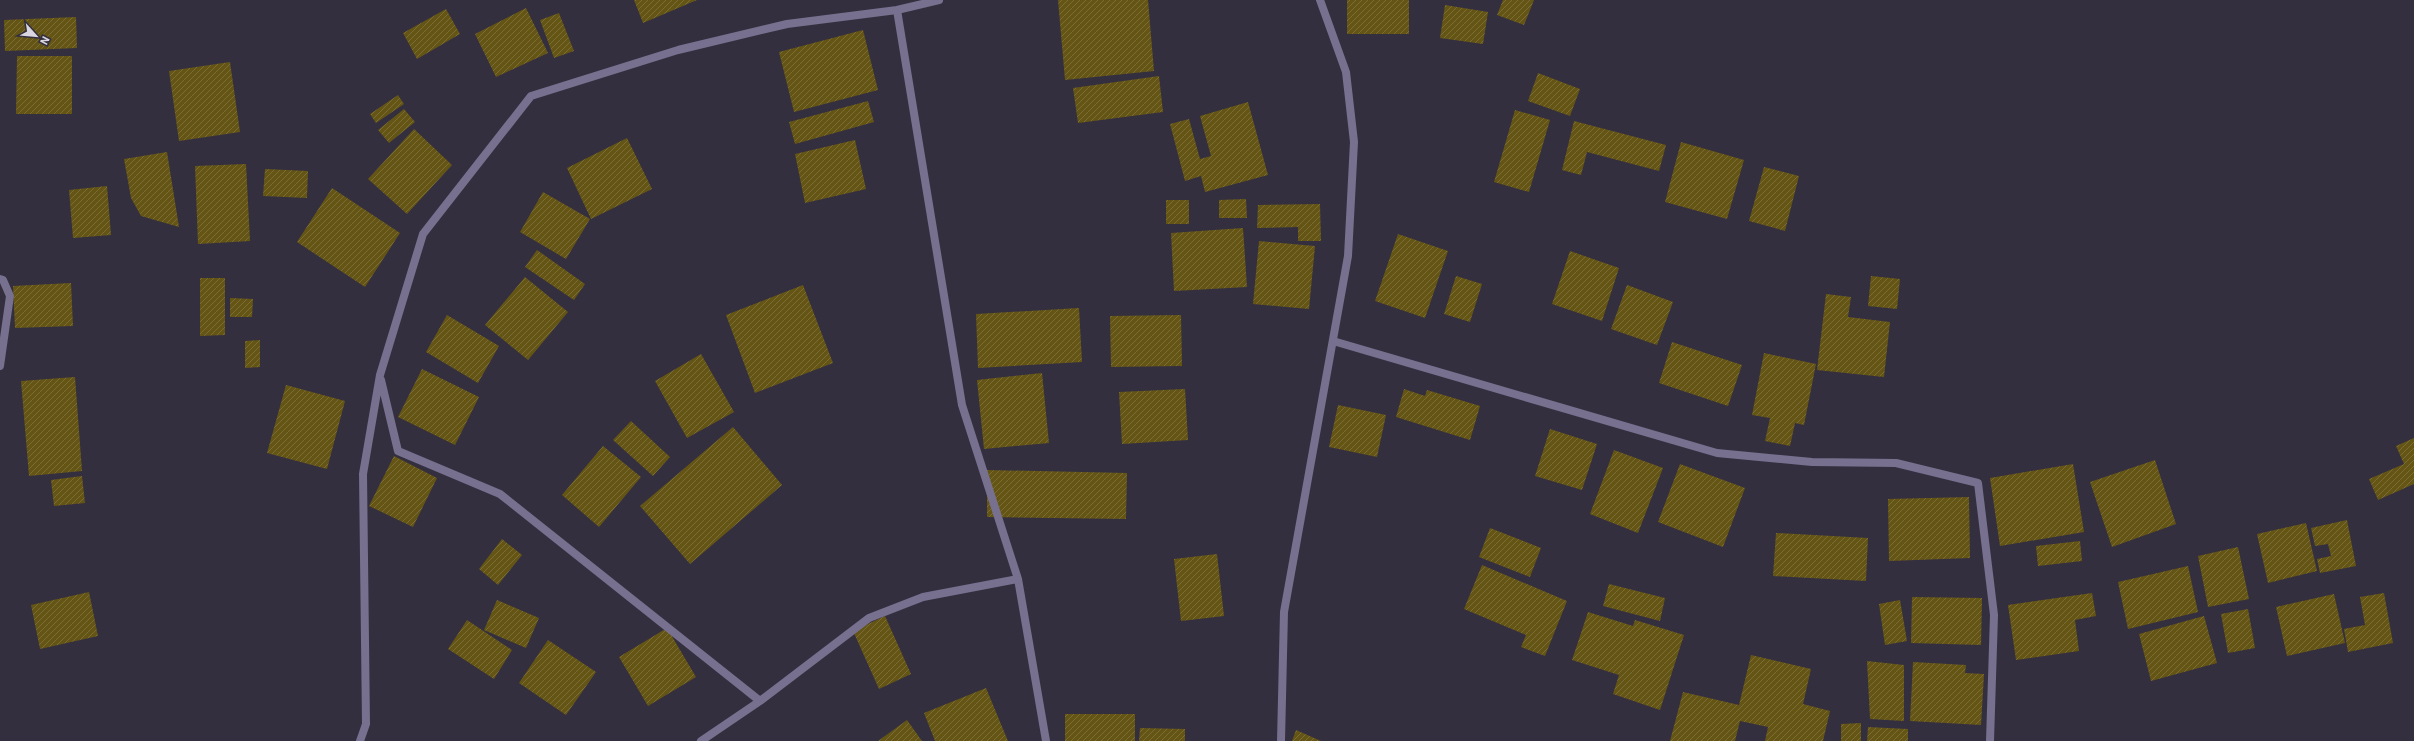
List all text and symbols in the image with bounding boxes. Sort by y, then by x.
north arrow [16,16,56,56]
text: N [37,34,53,47]

